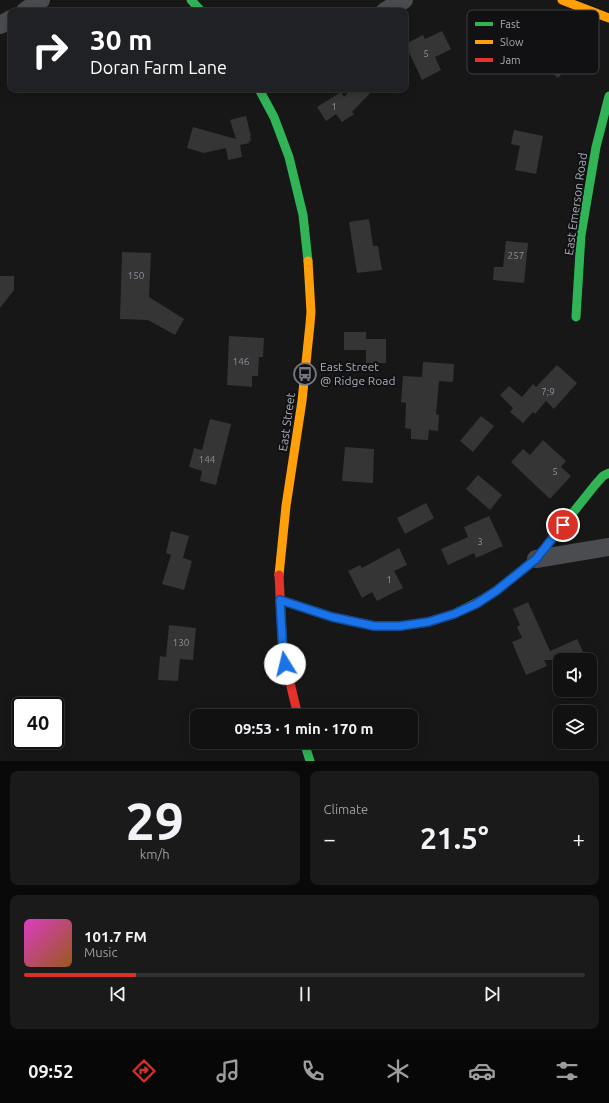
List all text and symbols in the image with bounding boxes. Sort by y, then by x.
legend [467,10,599,74]
text: Fast [500,18,521,30]
icon: right [24,24,76,76]
text: 30 m [90,24,152,55]
text: Slow [500,36,524,48]
house number: 5 [423,48,429,59]
text: Jam [500,54,521,66]
text: Doran Farm Lane [90,57,227,77]
house number: 1 [331,101,337,112]
street label: East Emerson Road [562,152,589,256]
house number: 257 [508,250,524,261]
house number: 150 [128,270,145,281]
house number: 146 [233,356,250,367]
place label: East Street @ Ridge Road [320,360,395,387]
bus stop icon: East Street @ Ridge Road [292,361,318,387]
house number: 7;9 [541,386,555,397]
street label: East Street [276,392,297,452]
house number: 144 [199,454,216,465]
house number: 5 [552,466,558,477]
pin [546,508,580,542]
icon: arrive [552,514,574,536]
house number: 3 [477,536,483,547]
house number: 1 [386,574,392,585]
house number: 130 [173,637,190,648]
position arrow [264,643,306,685]
map controls [553,653,597,749]
button: sound [553,653,597,697]
speed limit sign: 40 [12,697,64,749]
button: layers [553,705,597,749]
text: 09:53 · 1 min · 170 m [235,720,373,737]
text: 29 [125,792,184,850]
text: Climate [324,802,368,816]
text: 21.5° [420,821,489,855]
text: − [324,826,336,851]
text: + [573,826,585,851]
text: km/h [140,847,170,861]
text: 101.7 FM [84,928,147,945]
text: Music [84,945,118,959]
icon: previous [107,983,129,1005]
icon: pause [294,983,316,1005]
icon: next [481,983,503,1005]
icon: directions [130,1057,158,1085]
icon: music [214,1057,242,1085]
icon: phone [299,1057,327,1085]
icon: climate [384,1057,412,1085]
icon: car [468,1057,496,1085]
icon: filters [553,1057,581,1085]
text: 09:52 [28,1061,73,1081]

